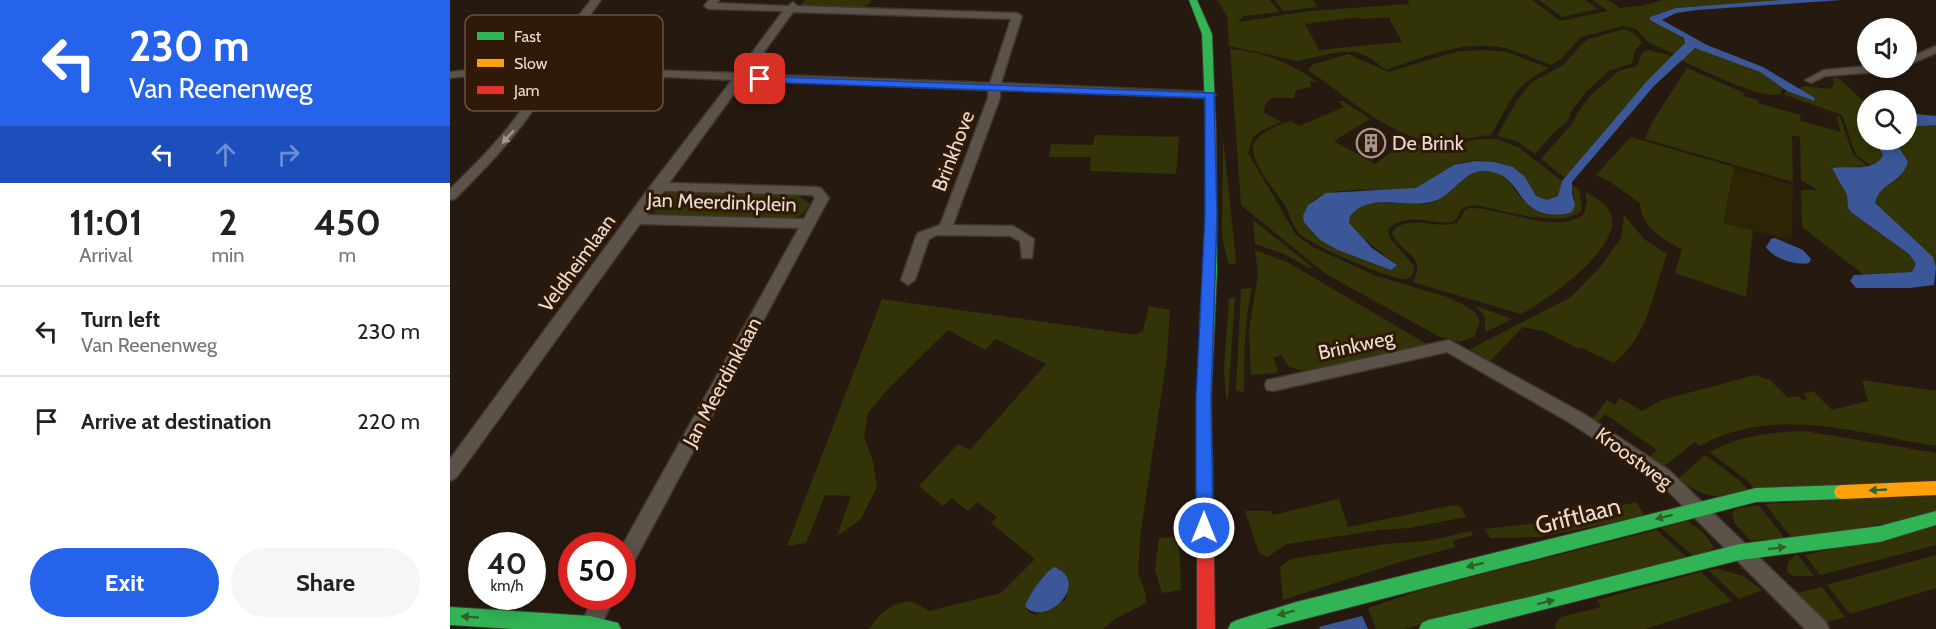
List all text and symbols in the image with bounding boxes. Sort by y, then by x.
legend [465,15,663,111]
map controls [1857,18,1917,150]
button: sound [1857,18,1917,78]
text: 230 m [129,20,249,72]
icon: left [30,24,108,102]
text: Fast [514,27,542,46]
pin [734,53,785,104]
text: Slow [514,54,548,73]
icon: arrive [743,62,776,95]
text: Van Reenenweg [129,72,312,105]
text: Jam [513,81,540,100]
button: search [1857,90,1917,150]
street label: Brinkhove [927,107,979,195]
building icon: De Brink [1355,127,1387,159]
one-way arrow [502,129,515,144]
place label: De Brink [1392,131,1464,155]
icon: left [146,138,179,171]
icon: ahead [209,138,242,171]
icon: right [272,138,305,171]
street label: Jan Meerdinkplein [646,187,797,217]
text: 11:01 [69,200,142,244]
text: 2 [219,200,238,244]
text: 450 [314,200,381,244]
street label: Veldheimlaan [534,209,620,317]
text: Arrival [79,243,132,267]
text: min [212,243,245,267]
text: m [338,243,356,267]
text: Turn left [81,306,160,333]
street label: Jan Meerdinklaan [677,313,766,452]
icon: left [30,315,63,348]
text: 230 m [357,318,420,345]
street label: Brinkweg [1316,325,1397,365]
text: Van Reenenweg [81,333,217,357]
icon: arrive [30,405,63,438]
text: Arrive at destination [81,408,271,435]
text: 220 m [357,408,420,435]
street label: Kroostweg [1591,422,1678,494]
one-way arrow [1868,485,1887,494]
street label: Griftlaan [1532,491,1624,540]
position arrow [1172,496,1236,560]
one-way arrow [1655,513,1674,523]
speed limit sign: 50 [558,532,636,610]
one-way arrow [1767,543,1786,552]
text: 40 [487,545,527,582]
button: Exit [30,548,219,617]
button: Share [231,548,420,617]
one-way arrow [1466,561,1485,571]
text: km/h [491,577,523,595]
one-way arrow [1537,596,1555,606]
one-way arrow [1277,609,1296,619]
one-way arrow [461,612,480,622]

